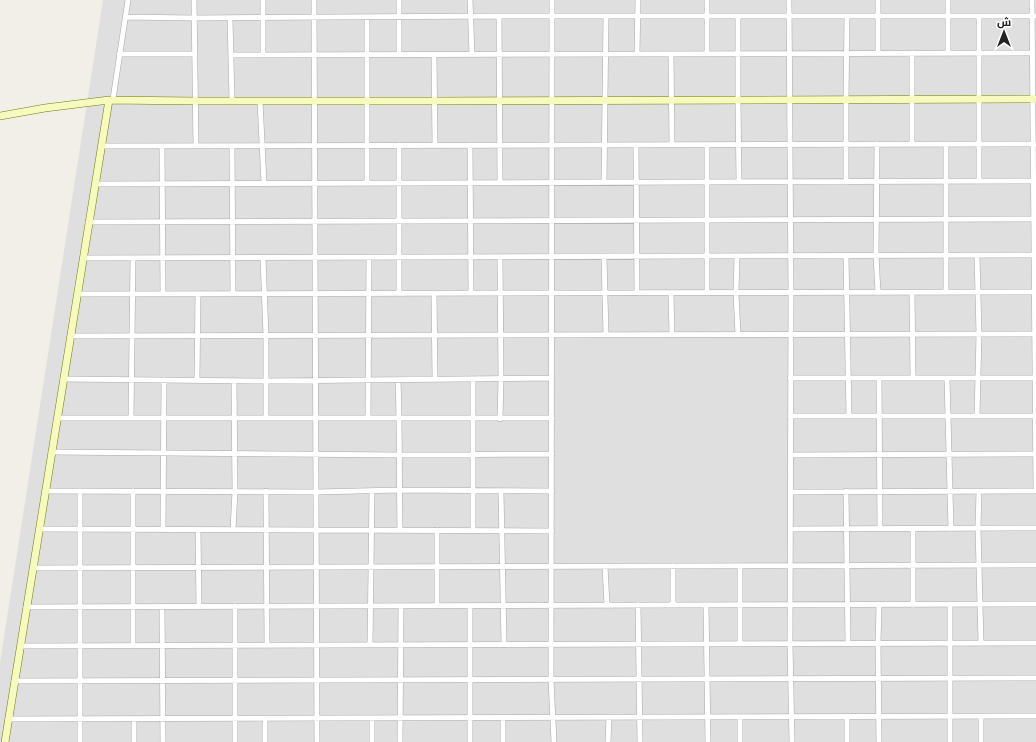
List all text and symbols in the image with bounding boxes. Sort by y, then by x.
north arrow [984,12,1024,52]
text: ش [997,16,1011,29]

